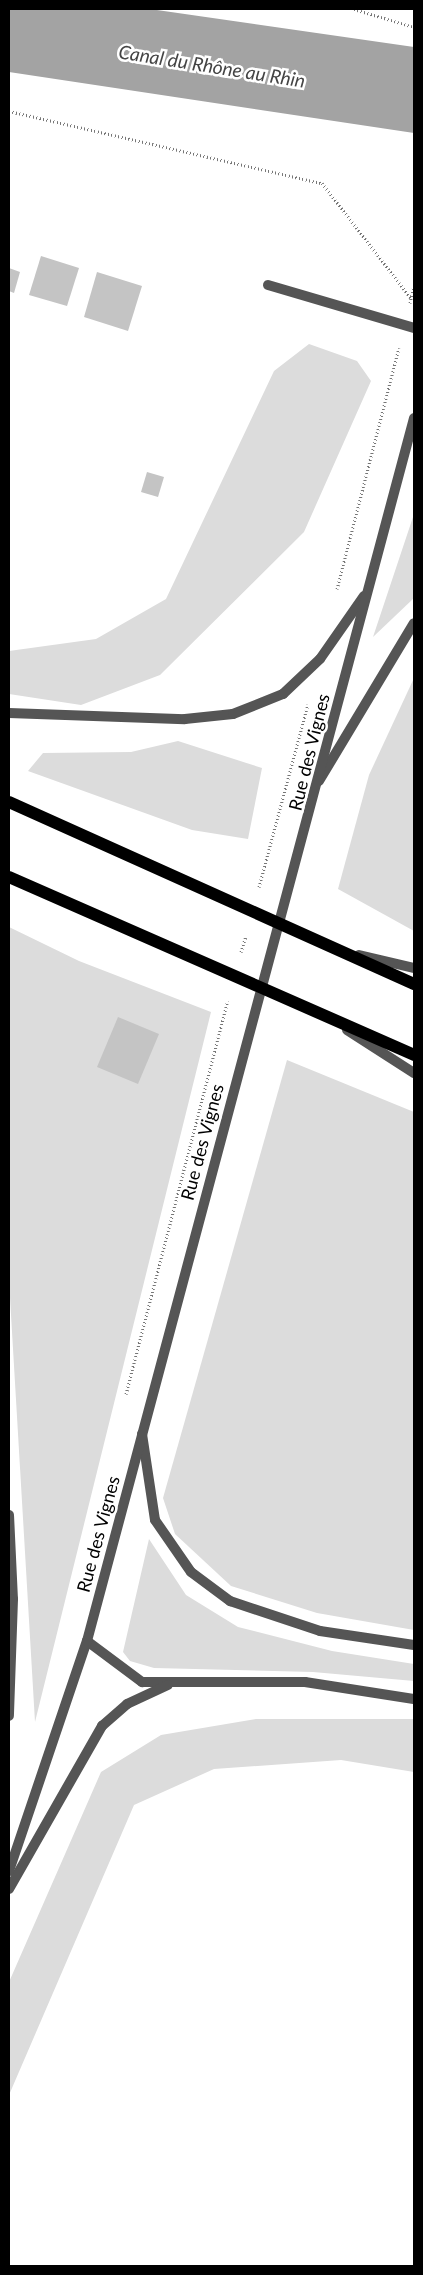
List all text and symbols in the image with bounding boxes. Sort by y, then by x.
water label: Canal du Rhône au Rhin [117,40,307,92]
street label: Rue des Vignes [284,691,334,813]
street label: Rue des Vignes [176,1081,228,1203]
street label: Rue des Vignes [72,1473,124,1595]

